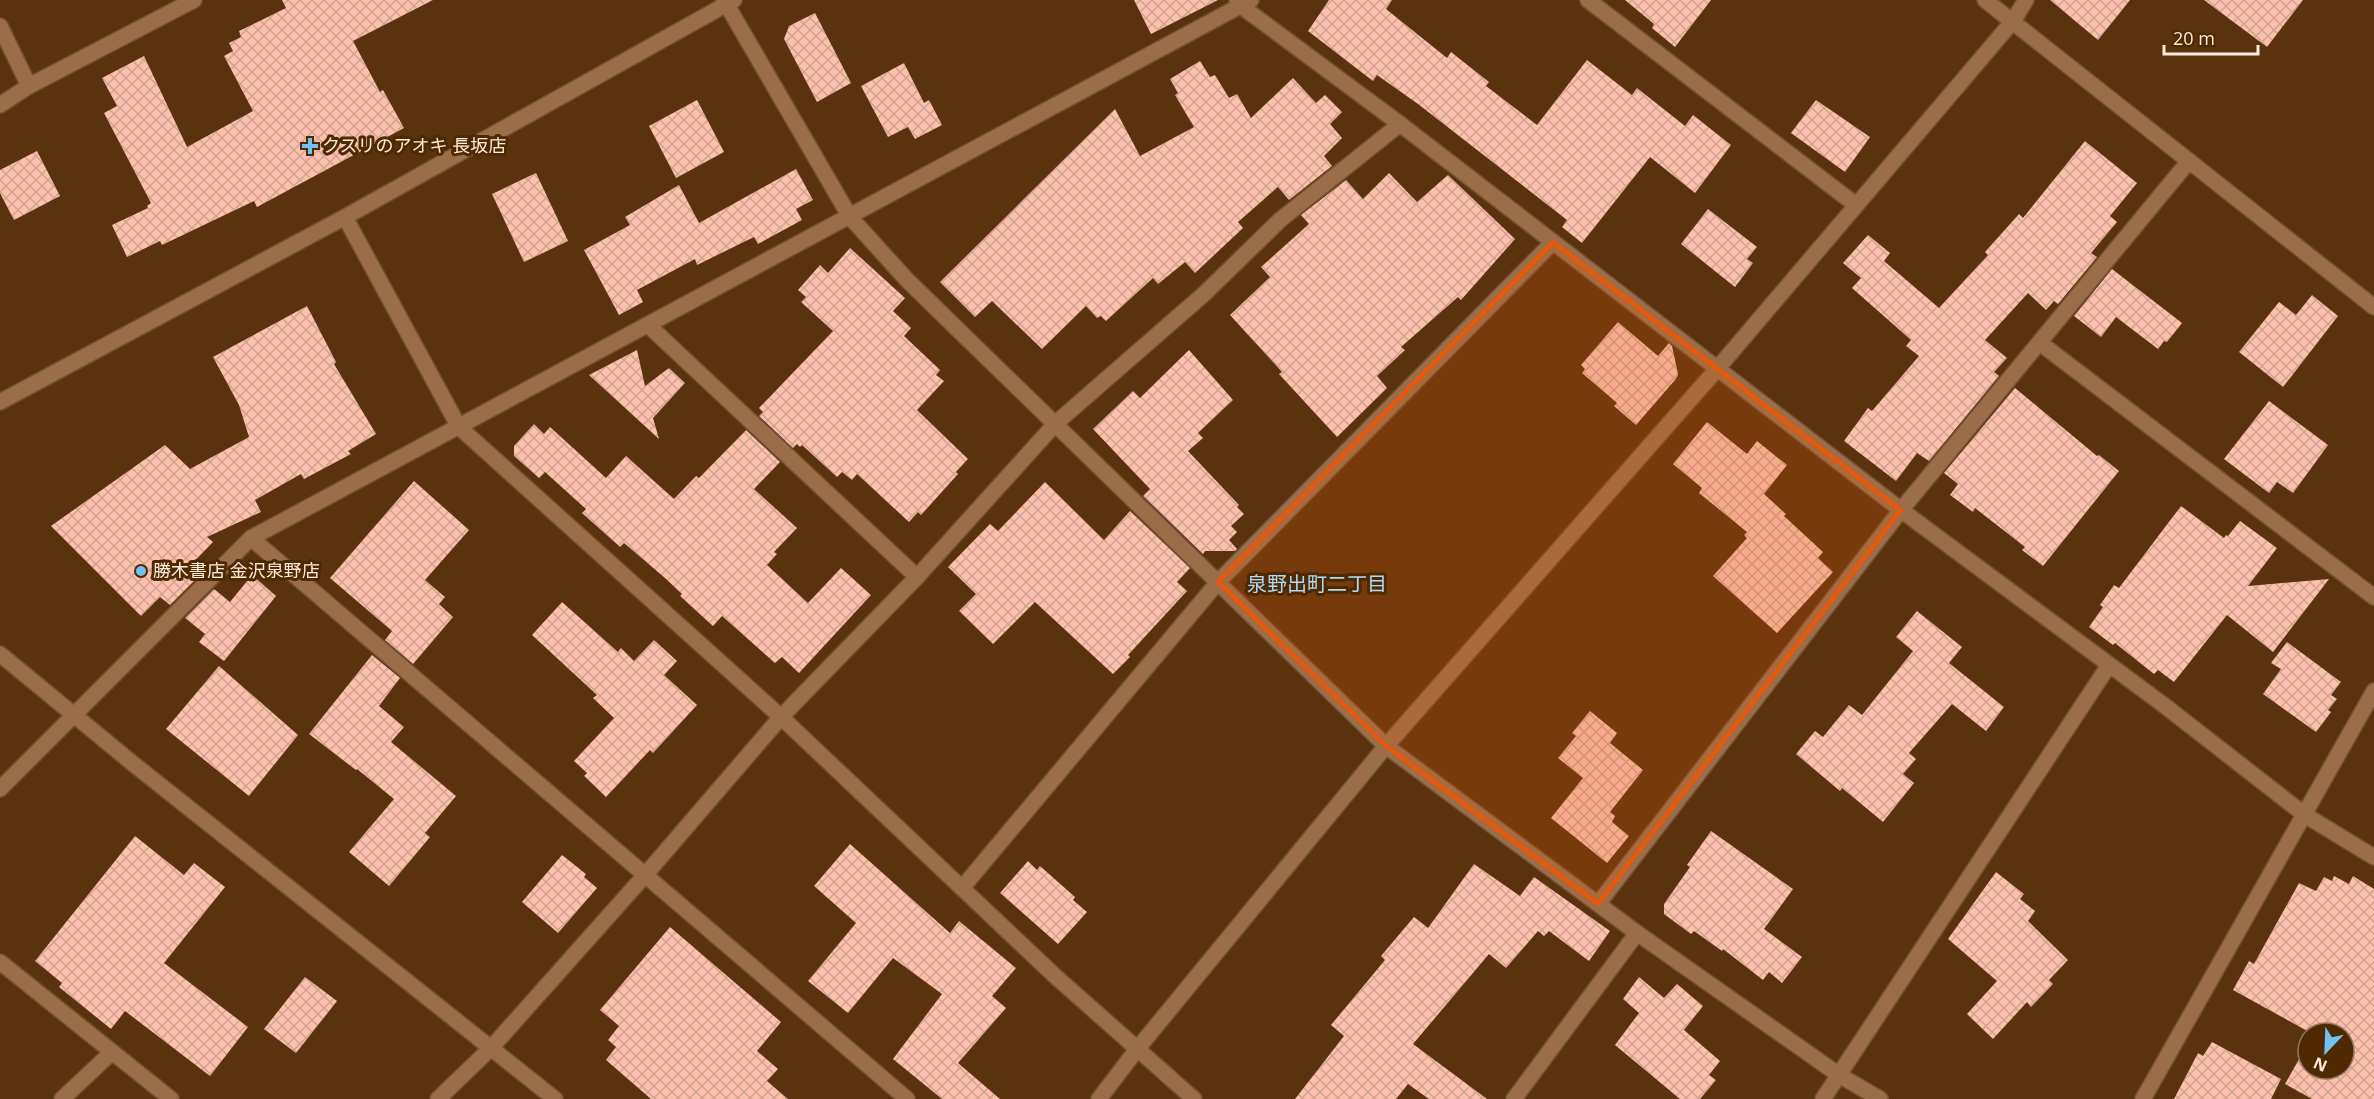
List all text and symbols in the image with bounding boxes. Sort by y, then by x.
scale bar [2164,18,2258,56]
text: 20 m [2173,26,2215,50]
place label: クスリのアオキ 長坂店 [322,133,506,157]
marker: クスリのアオキ 長坂店 [303,139,317,153]
place label: 勝木書店 金沢泉野店 [153,558,320,582]
marker: 勝木書店 金沢泉野店 [134,564,148,578]
district label: 泉野出町二丁目 [1247,570,1387,597]
north arrow [2296,1021,2356,1081]
text: N [2310,1052,2330,1077]

